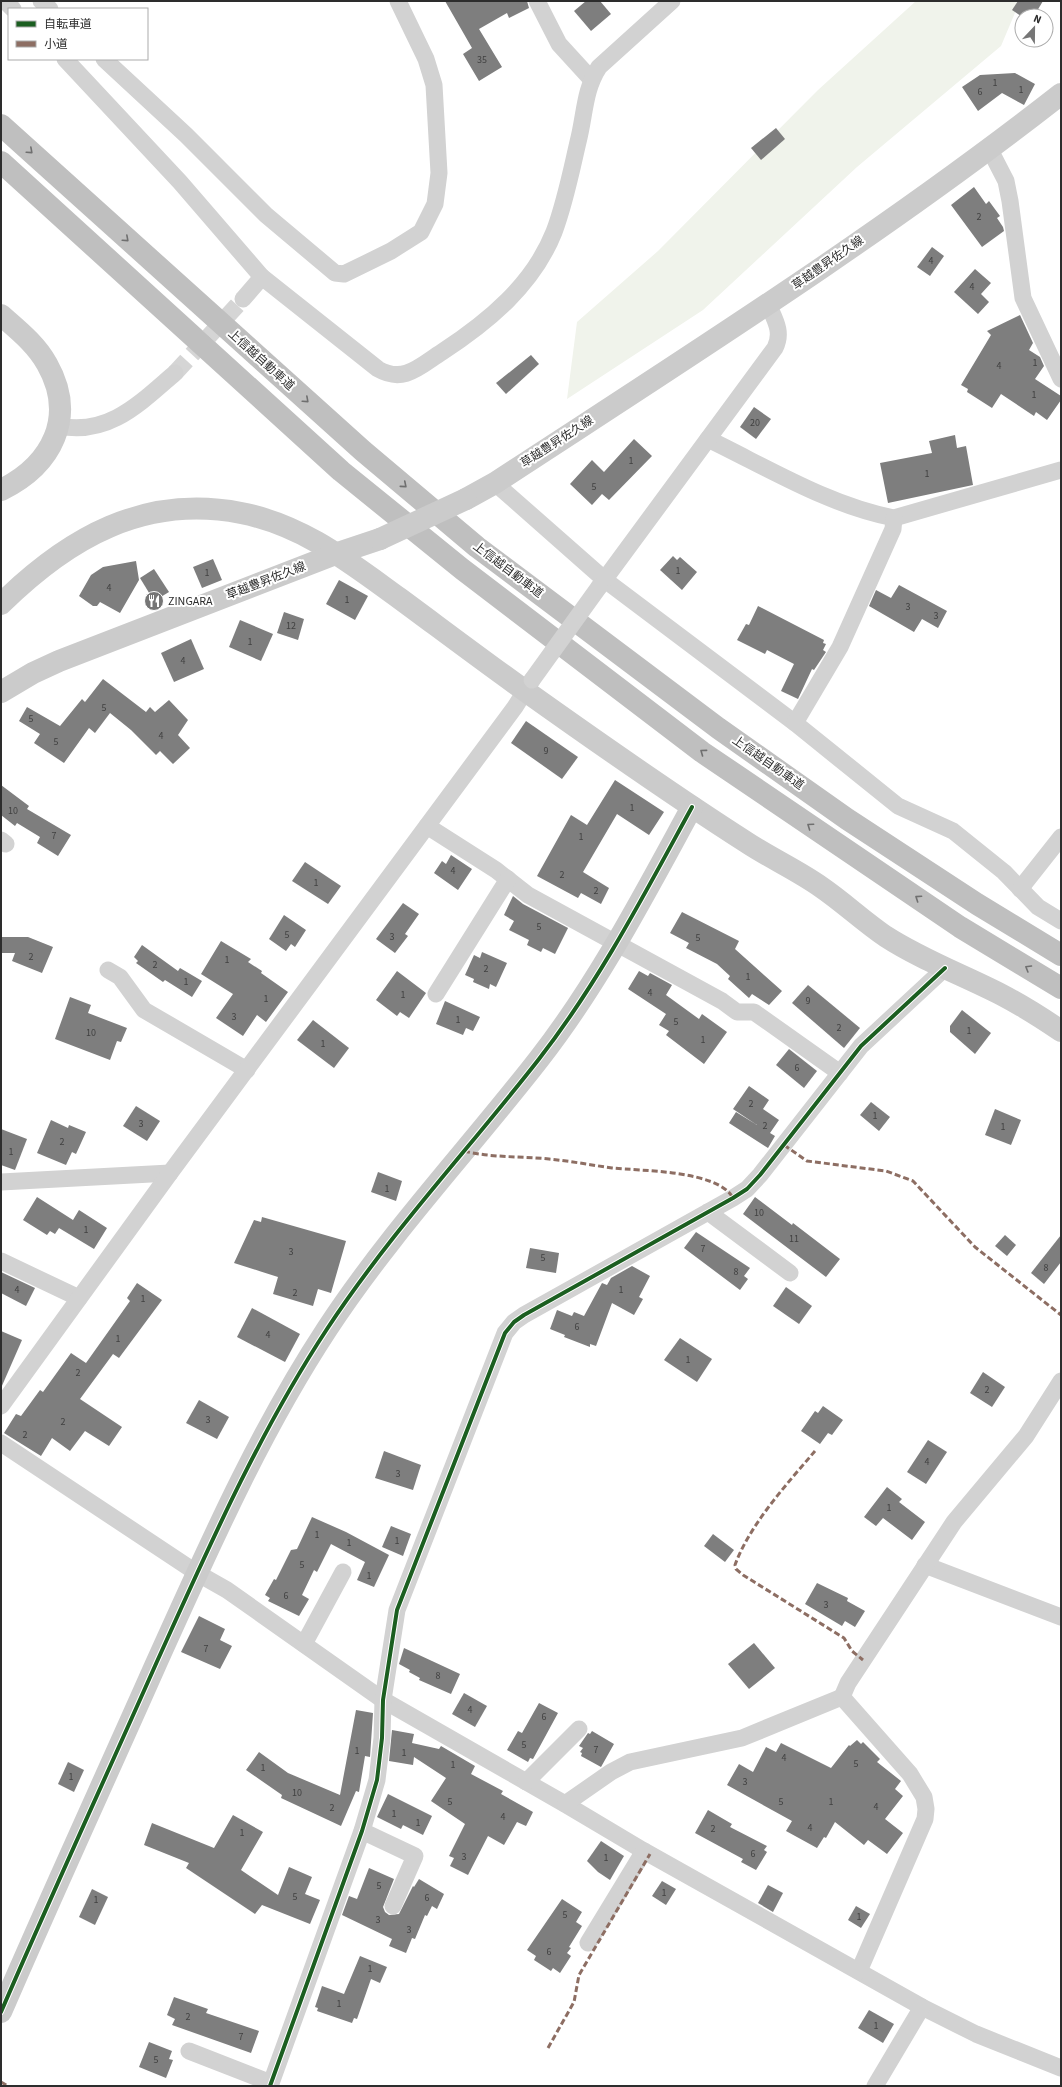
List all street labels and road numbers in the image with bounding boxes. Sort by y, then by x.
street label: 草越豊昇佐久線 [789,232,867,294]
street label: 上信越自動車道 [224,326,298,394]
street label: 草越豊昇佐久線 [517,412,597,472]
street label: 上信越自動車道 [469,538,547,602]
street label: 草越豊昇佐久線 [224,558,308,604]
street label: 上信越自動車道 [729,732,807,794]

